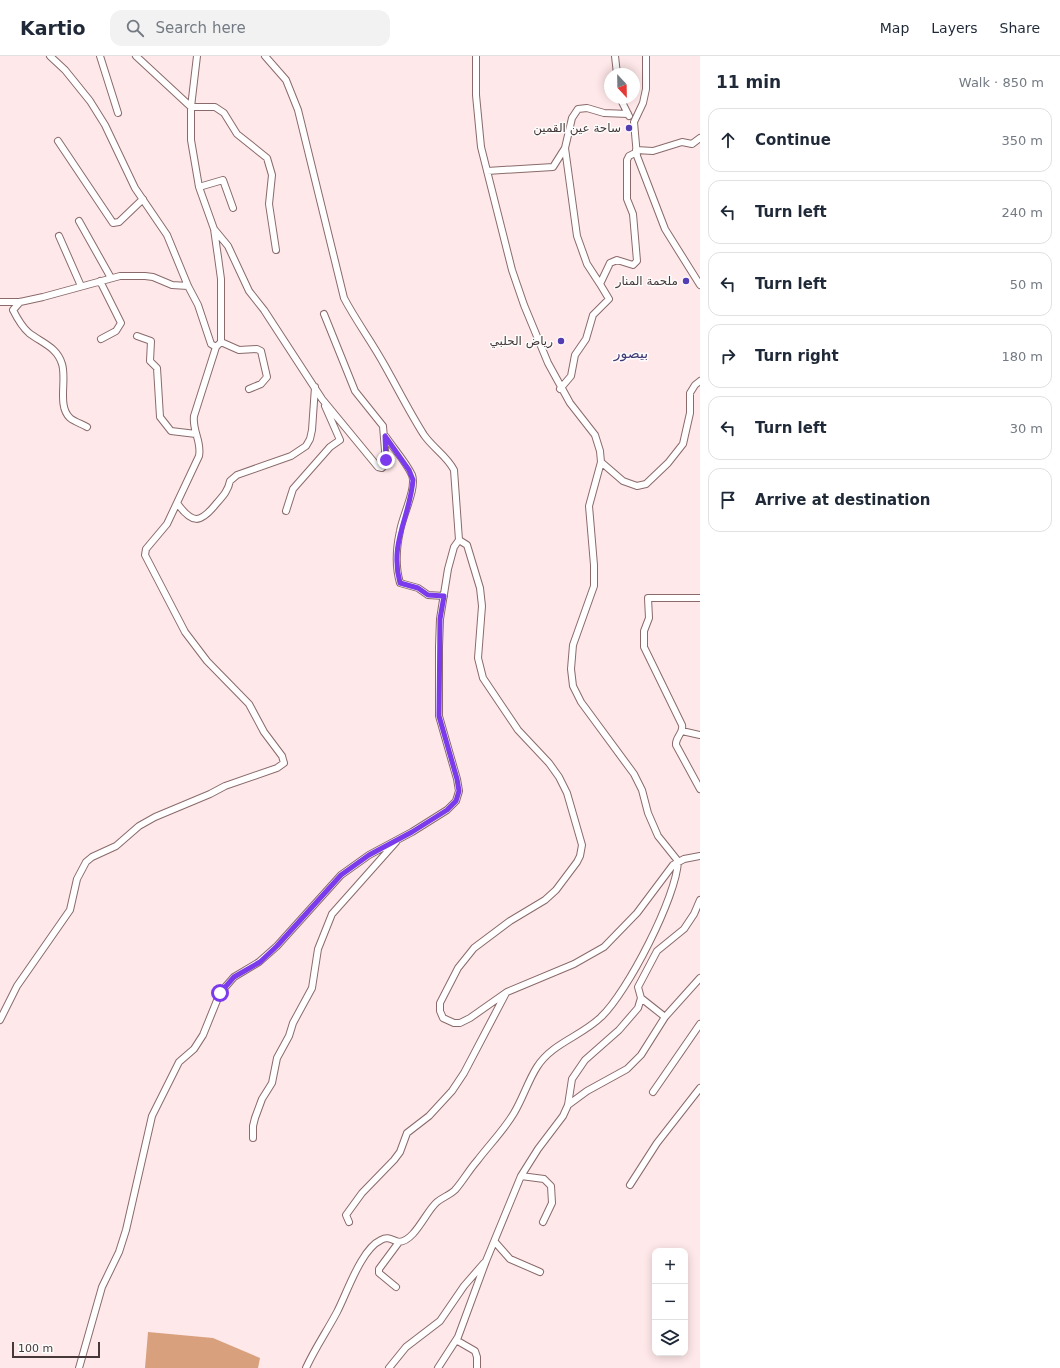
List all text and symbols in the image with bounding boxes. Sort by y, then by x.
search box [110,10,390,46]
text: Kartio [20,17,86,39]
icon: search [124,17,146,39]
text: Search here [156,19,246,37]
text: Map [880,20,909,36]
text: Layers [931,20,978,36]
text: Share [1000,20,1040,36]
north arrow [604,68,640,104]
text: 11 min [716,72,781,92]
text: Walk · 850 m [959,75,1044,90]
place label: ساحة عين القمين [533,121,621,136]
marker: ساحة عين القمين [624,123,634,133]
icon: ahead [717,129,739,151]
text: Continue [755,131,831,149]
text: 350 m [1001,133,1043,148]
icon: left [717,201,739,223]
text: Turn left [755,203,827,221]
text: 240 m [1001,205,1043,220]
icon: left [717,273,739,295]
place label: ملحمة المنار [615,274,678,289]
text: Turn left [755,275,827,293]
marker: ملحمة المنار [681,276,691,286]
text: 50 m [1010,277,1043,292]
place label: رياض الحلبي [490,334,553,349]
marker: رياض الحلبي [556,336,566,346]
district label: بيصور [613,345,648,362]
icon: right [717,345,739,367]
text: Turn right [755,347,839,365]
text: 180 m [1001,349,1043,364]
icon: left [717,417,739,439]
text: Turn left [755,419,827,437]
text: 30 m [1010,421,1043,436]
route end [377,451,395,469]
icon: arrive [717,489,739,511]
text: Arrive at destination [755,491,930,509]
route start [211,984,229,1002]
map controls [652,1248,688,1356]
button: + [652,1248,688,1284]
button: − [652,1284,688,1320]
button: layers [652,1320,688,1356]
scale bar [12,1340,100,1359]
text: 100 m [18,1342,53,1355]

